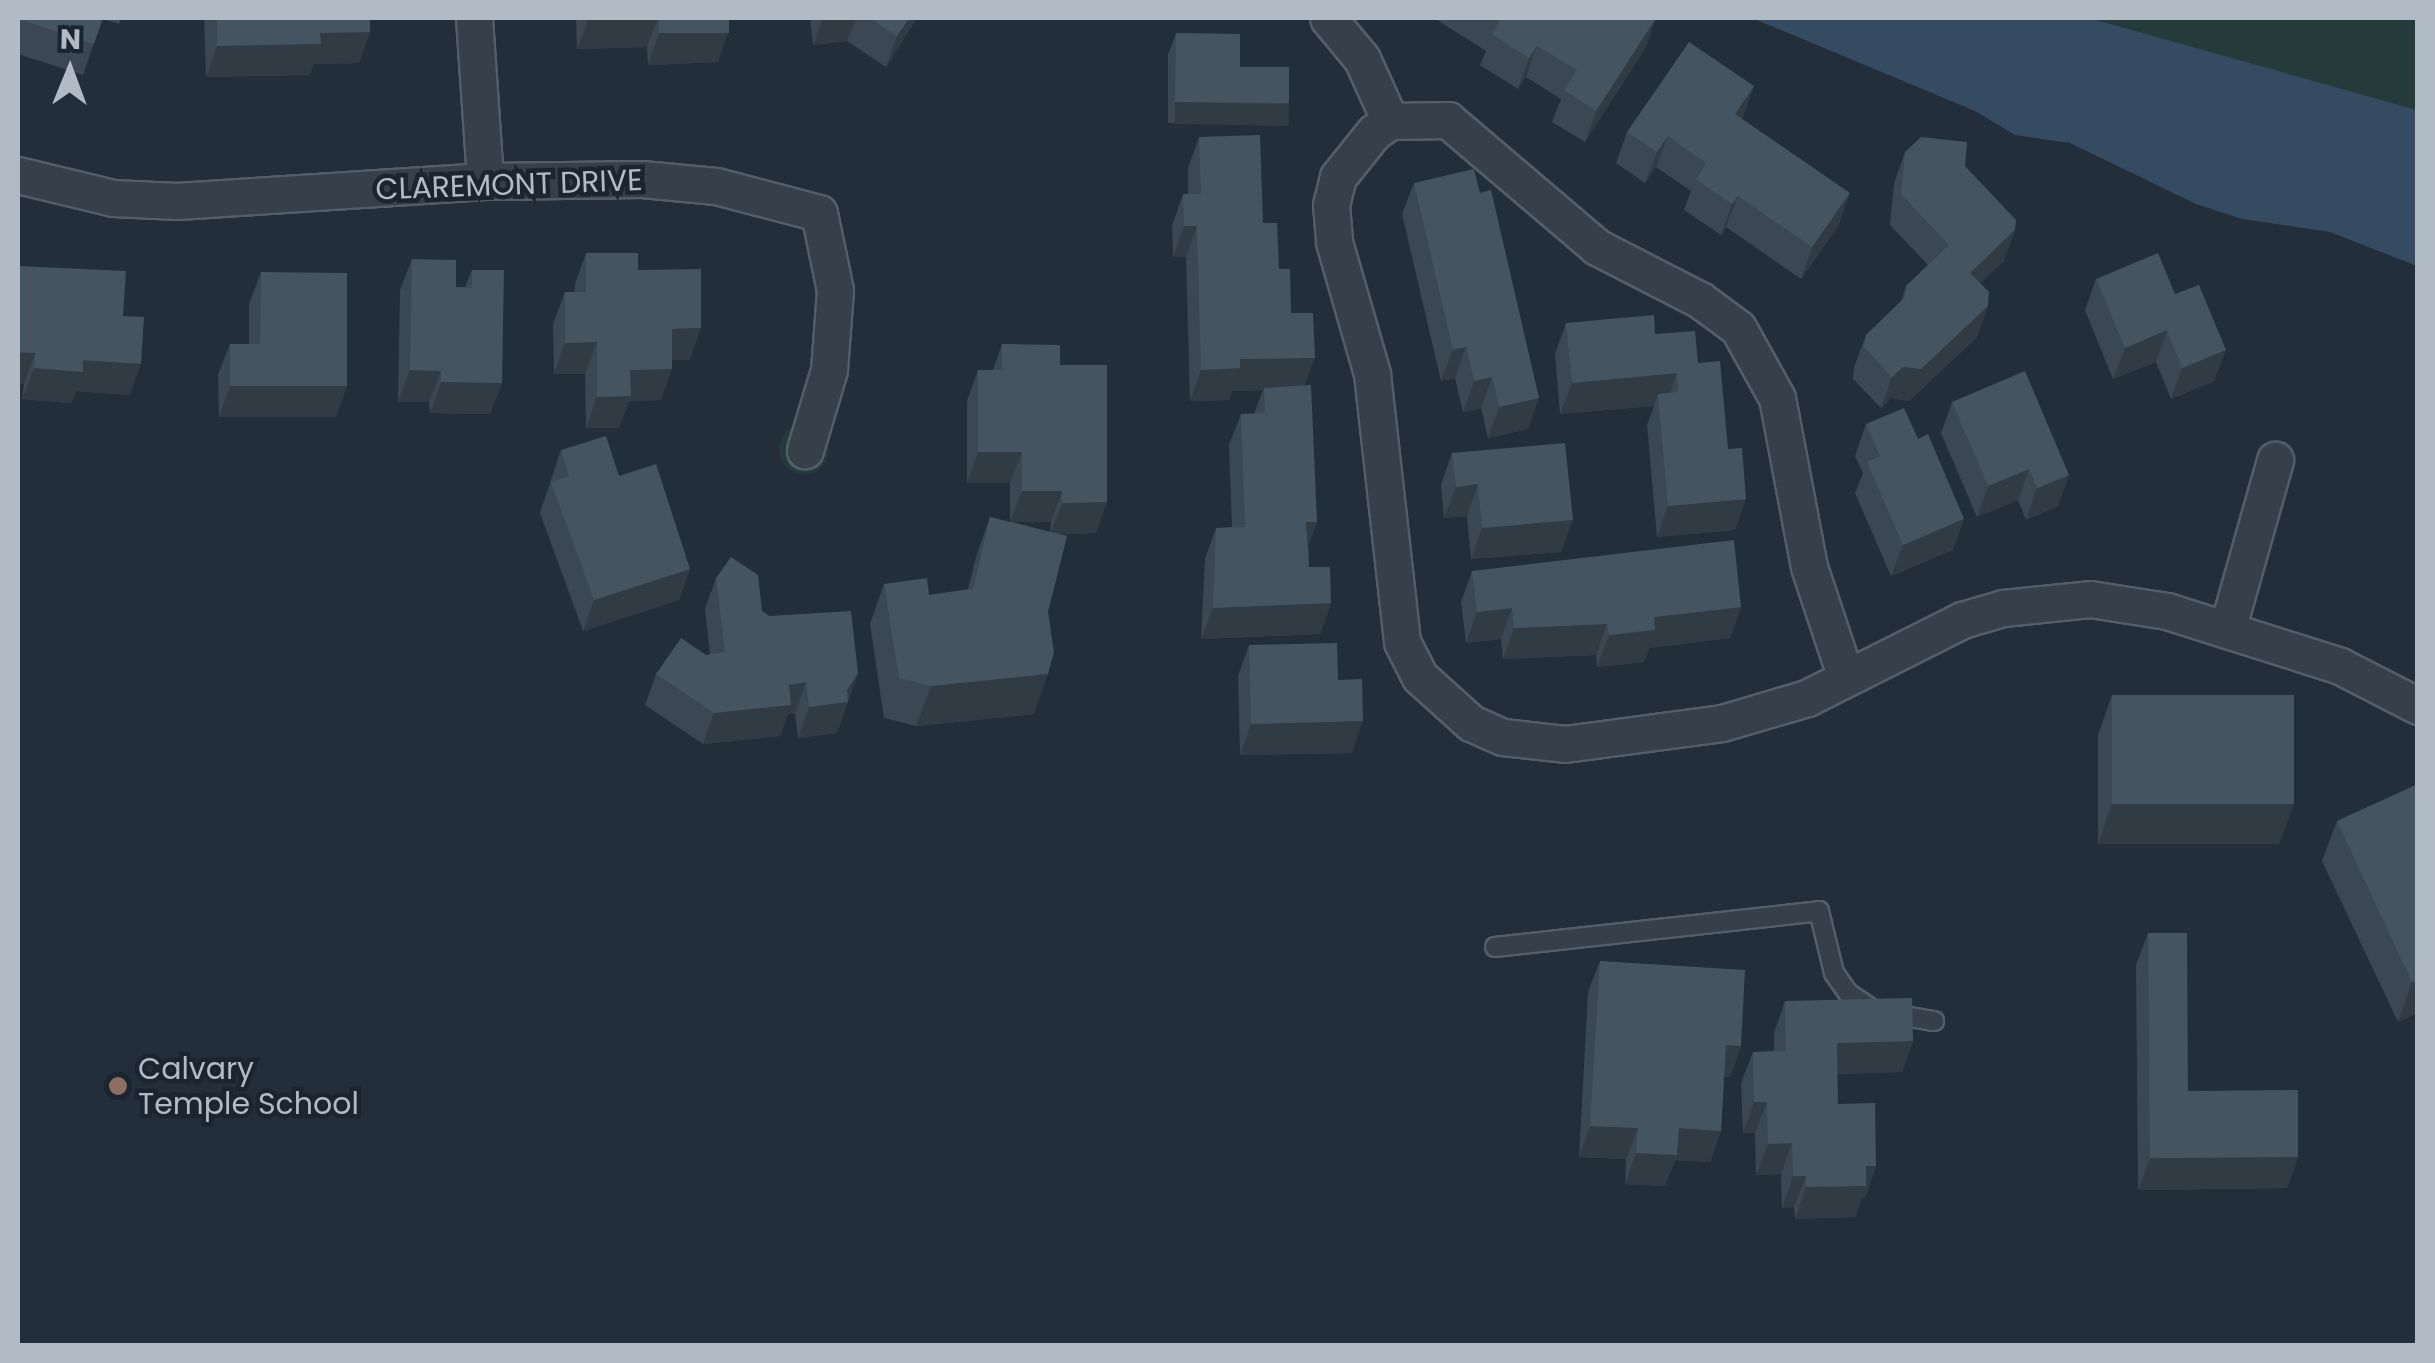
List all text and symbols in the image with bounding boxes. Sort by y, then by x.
north arrow [20,20,120,120]
text: N [60,20,81,59]
street label: CLAREMONT DRIVE [375,162,643,208]
place label: Calvary Temple School [138,1051,359,1122]
marker: Calvary Temple School [107,1075,129,1097]

